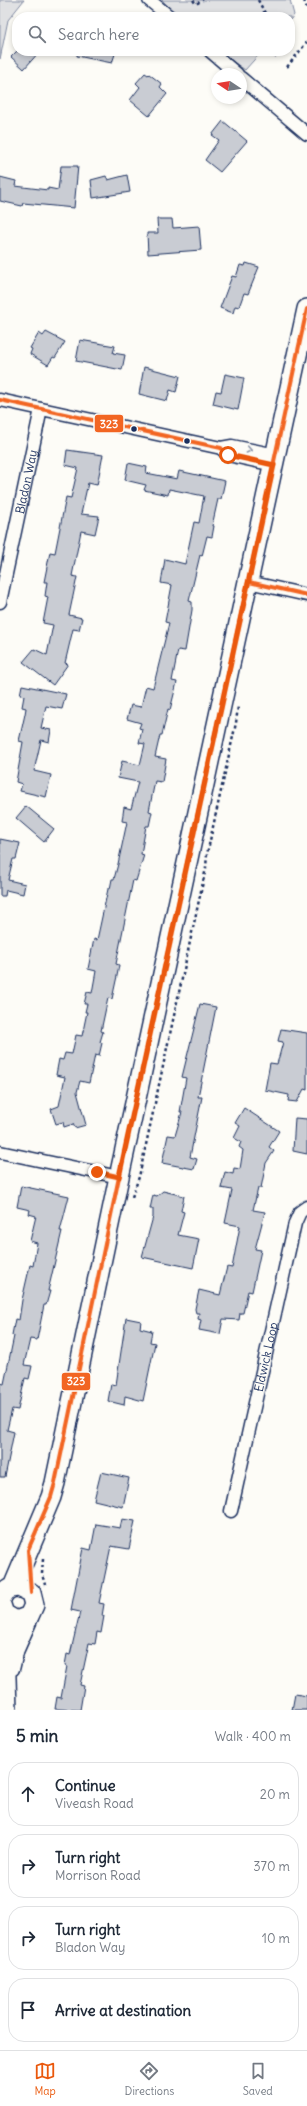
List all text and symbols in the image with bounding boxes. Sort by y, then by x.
search box [12,12,295,56]
icon: search [26,23,48,45]
text: Search here [58,25,139,44]
north arrow [211,68,247,104]
line badge: 323 [94,414,124,433]
text: 323 [100,417,118,431]
unlabelled marker [129,424,139,434]
unlabelled marker [182,436,192,446]
one-way arrow [246,445,252,453]
route start [219,446,237,464]
street label: Bladon Way [11,448,40,515]
route end [88,1163,106,1181]
street label: Eldwick Loop [250,1320,280,1393]
line badge: 323 [61,1372,91,1391]
text: 323 [67,1374,85,1388]
text: 5 min [16,1725,58,1747]
text: Walk · 400 m [214,1728,291,1745]
text: Continue [55,1776,116,1795]
icon: ahead [17,1783,39,1805]
text: 20 m [260,1786,290,1803]
text: Viveash Road [55,1795,134,1812]
text: Turn right [55,1848,120,1867]
icon: right [17,1855,39,1877]
text: 370 m [253,1858,290,1875]
text: Morrison Road [55,1867,141,1884]
text: Turn right [55,1920,120,1939]
icon: right [17,1927,39,1949]
text: 10 m [262,1930,290,1947]
text: Bladon Way [55,1939,126,1956]
icon: arrive [17,1999,39,2021]
text: Arrive at destination [55,2001,191,2020]
tab: Map [34,2060,56,2098]
tab: Directions [125,2060,174,2098]
tab: Saved [243,2060,273,2098]

